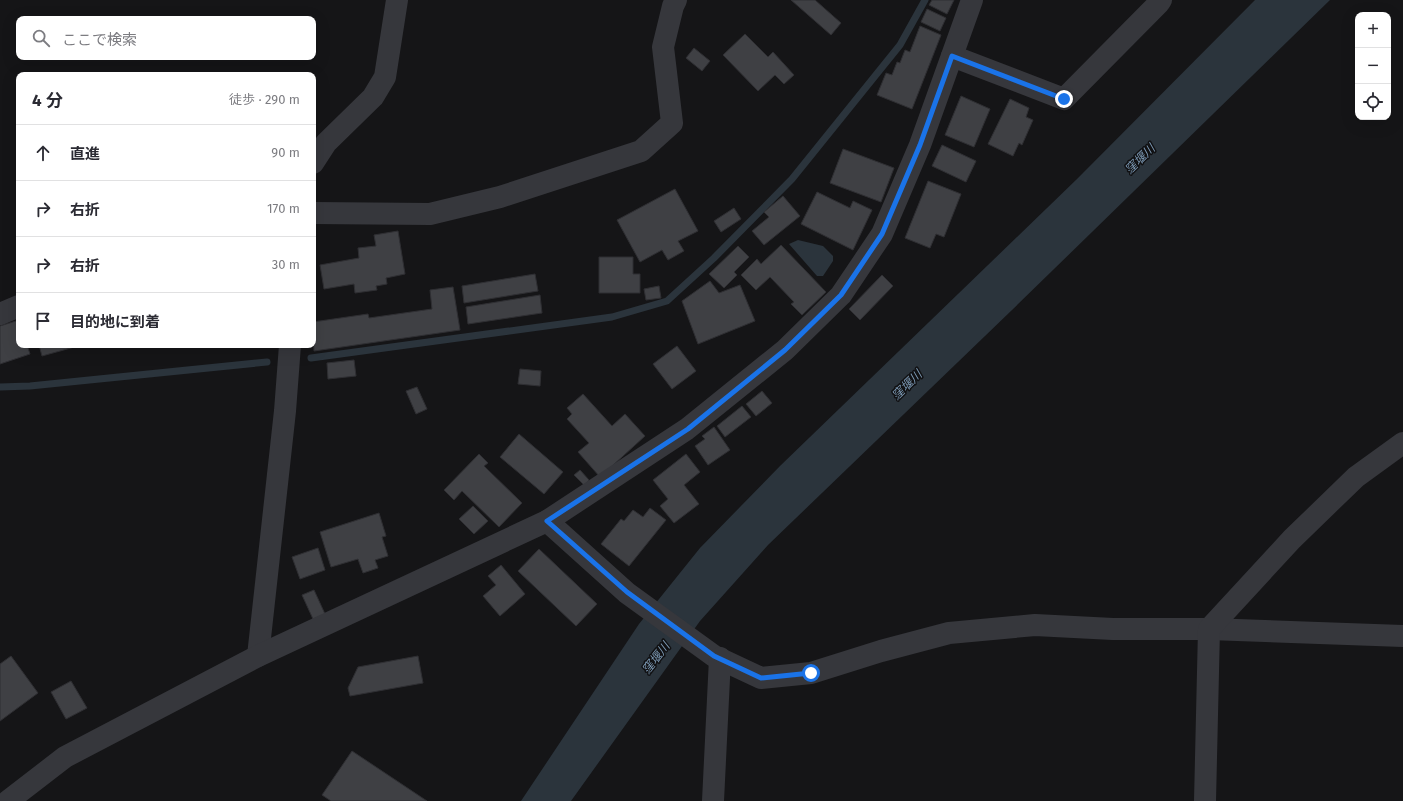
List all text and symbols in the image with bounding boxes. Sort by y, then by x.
map controls [1355,12,1391,120]
button: + [1355,12,1391,48]
search box [16,16,316,60]
icon: search [30,27,52,49]
text: ここで検索 [62,31,137,49]
button: − [1355,48,1391,84]
button: locate [1355,84,1391,120]
text: 4 分 [32,90,63,111]
route end [1055,90,1073,108]
text: 徒歩 · 290 m [229,92,300,107]
water label: 窪堰川 [1122,140,1159,177]
icon: ahead [32,142,54,164]
text: 直進 [70,145,100,163]
text: 90 m [271,145,300,160]
icon: right [32,198,54,220]
text: 右折 [70,201,100,219]
text: 170 m [267,201,300,216]
icon: right [32,254,54,276]
text: 右折 [70,257,100,275]
text: 30 m [272,257,300,272]
icon: arrive [32,310,54,332]
text: 目的地に到着 [70,313,160,331]
water label: 窪堰川 [889,366,926,403]
water label: 窪堰川 [639,638,674,676]
route start [802,664,820,682]

